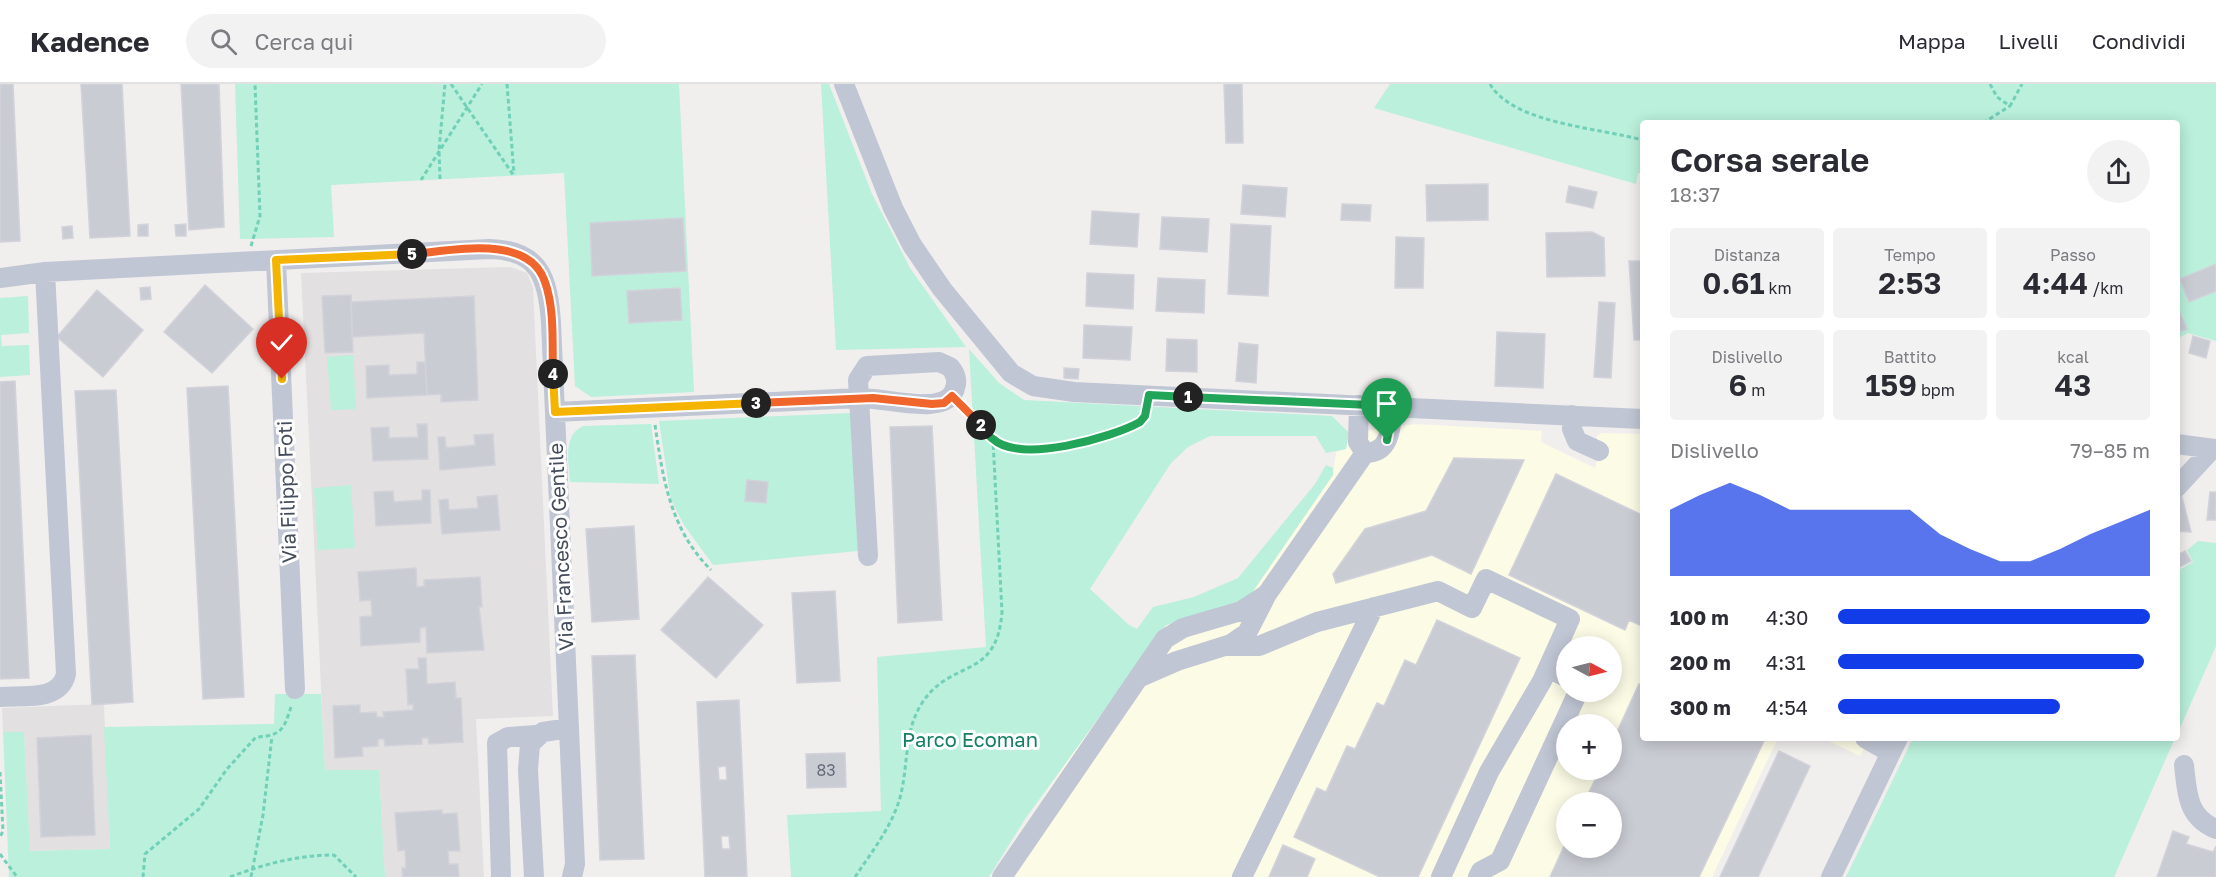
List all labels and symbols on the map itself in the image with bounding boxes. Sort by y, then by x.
pin: 5 [397,239,427,269]
pin [256,317,307,379]
pin: 4 [538,359,568,389]
pin [1361,378,1412,440]
pin: 1 [1173,382,1203,412]
pin: 3 [741,388,771,418]
pin: 2 [966,410,996,440]
street label: Via Filippo Foti [272,420,300,564]
street label: Via Francesco Gentile [543,443,577,652]
north arrow [1556,636,1622,702]
park label: Parco Ecoman [902,727,1038,751]
house number: 83 [816,760,836,780]

